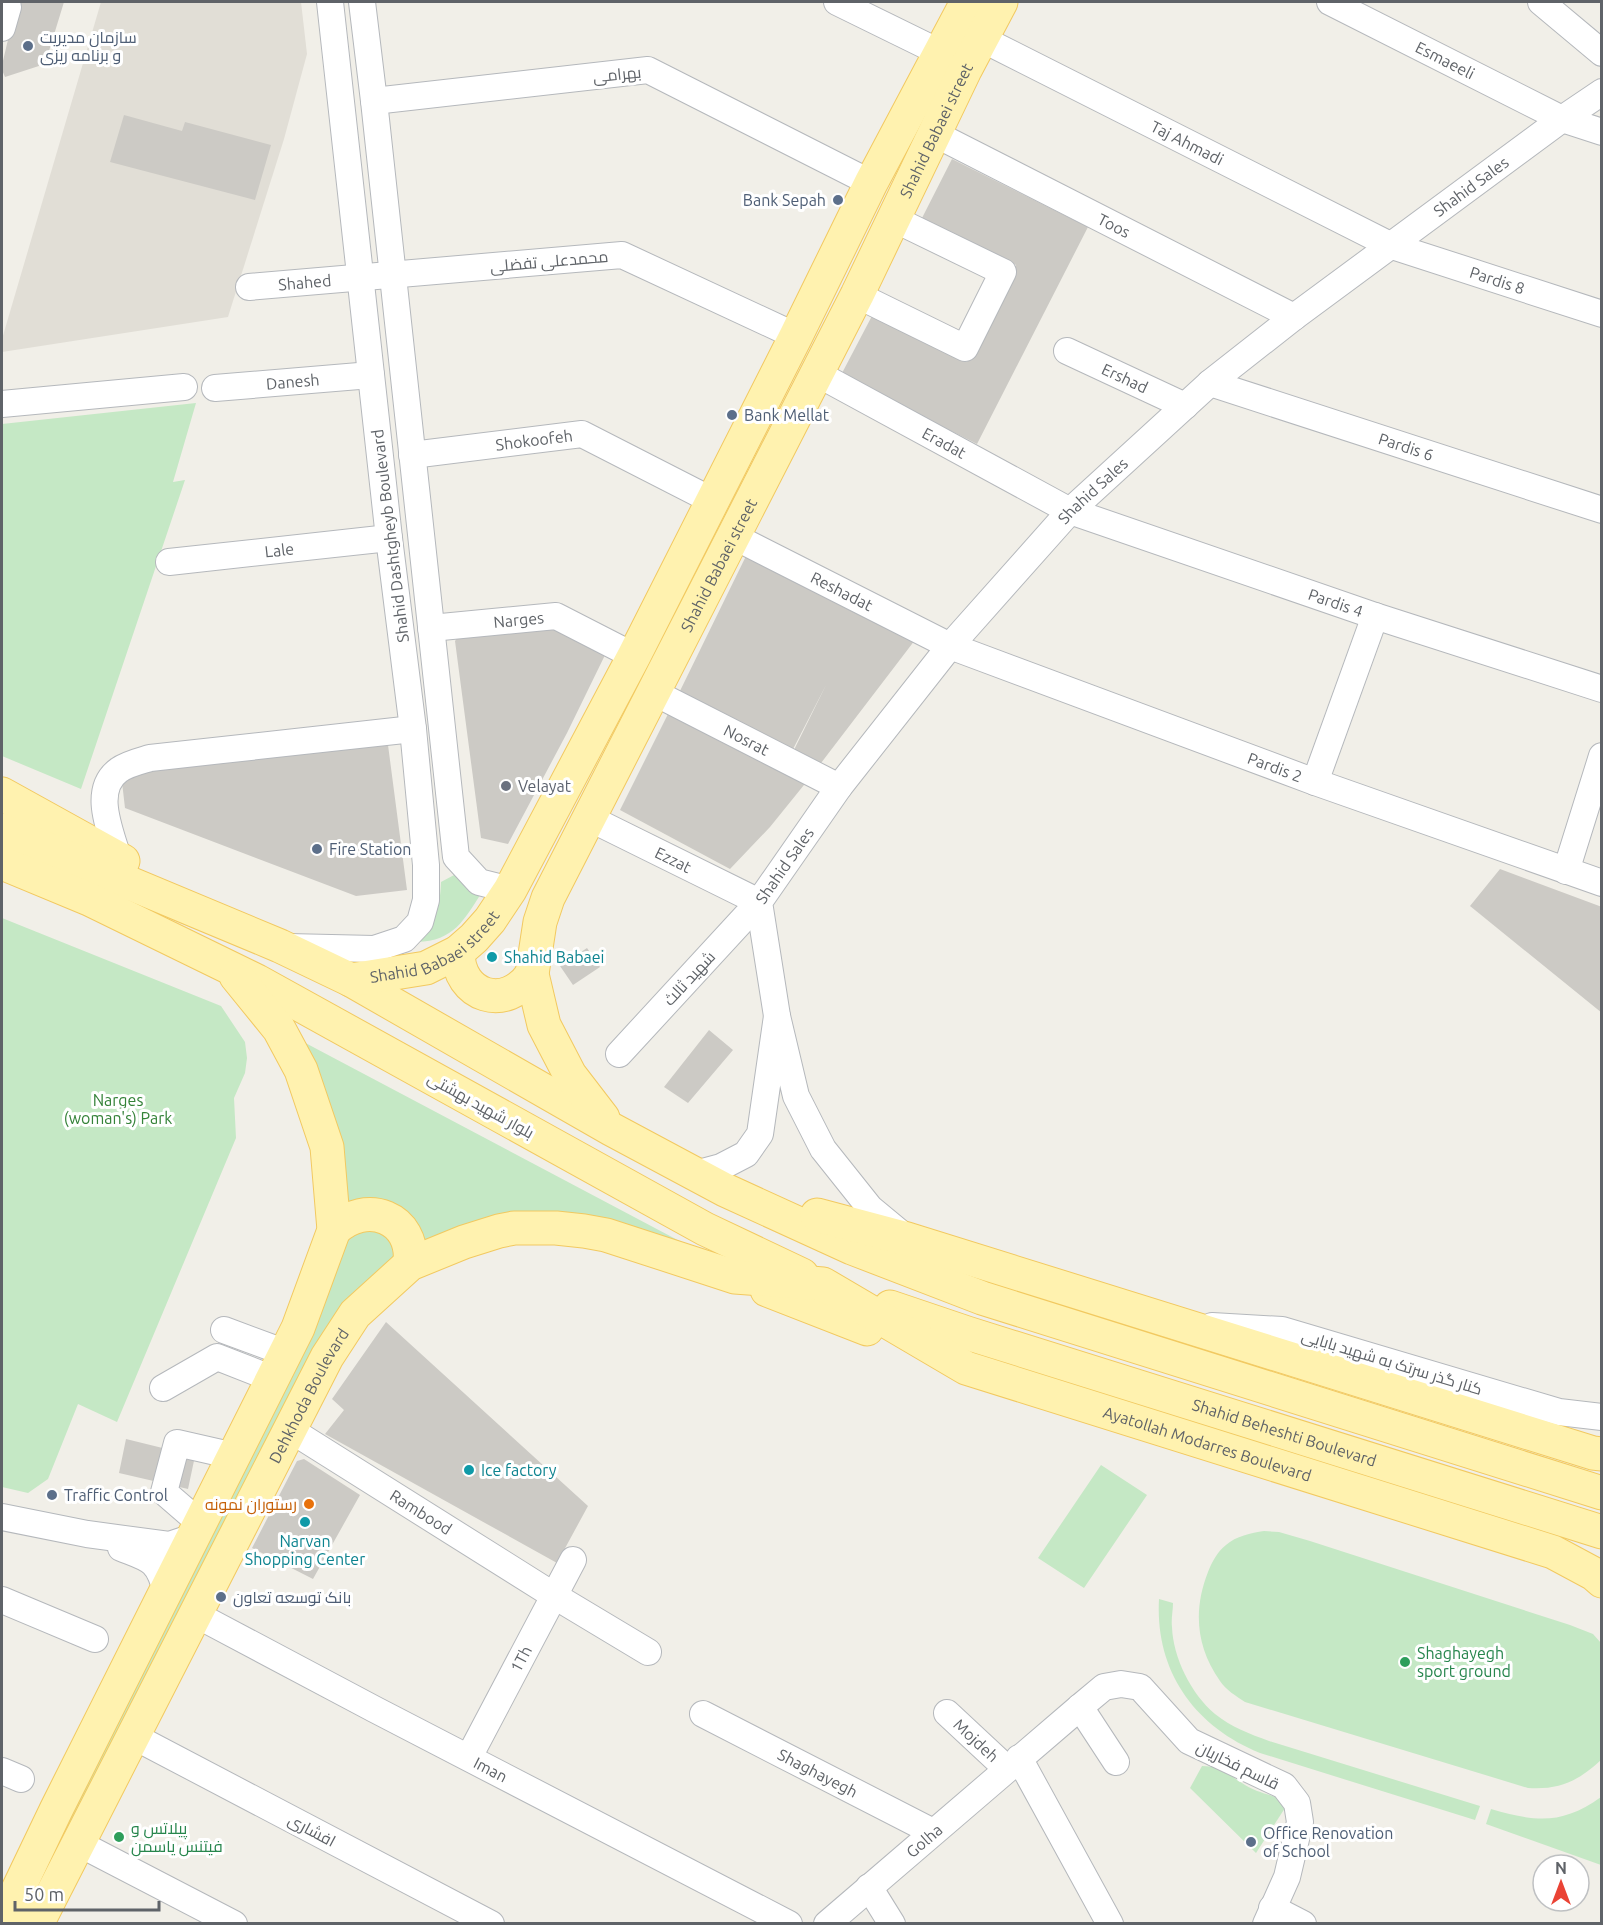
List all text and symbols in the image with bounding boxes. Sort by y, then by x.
place label: سازمان مدیریت و برنامه ریزی [40,28,137,66]
street label: Esmaeeli [1413,38,1478,82]
marker: سازمان مدیریت و برنامه ریزی [21,39,35,53]
street label: Shahid Babaei street [896,59,976,201]
street label: بهرامی [592,63,642,87]
street label: Taj Ahmadi [1148,117,1227,168]
street label: Shahid Sales [1430,153,1512,220]
place label: Bank Sepah [743,191,826,209]
marker: Bank Sepah [831,193,845,207]
street label: Toos [1095,210,1133,241]
street label: محمدعلی تفضلی [489,247,609,277]
street label: Pardis 8 [1468,263,1527,297]
street label: Shahed [278,271,332,293]
street label: Ershad [1099,360,1151,396]
street label: Danesh [265,370,320,393]
place label: Bank Mellat [744,406,830,424]
marker: Bank Mellat [725,408,739,422]
street label: Eradat [919,424,970,462]
street label: Shokoofeh [495,426,574,454]
street label: Shahid Dashtgheyb Boulevard [368,428,412,644]
street label: Pardis 6 [1376,429,1436,464]
street label: Shahid Sales [1054,454,1131,527]
street label: Shahid Babaei street [677,495,761,635]
street label: Lale [264,539,295,561]
street label: Reshadat [808,568,876,615]
street label: Pardis 4 [1306,585,1365,620]
street label: Narges [492,608,545,631]
street label: Nosrat [721,721,773,759]
street label: Pardis 2 [1245,749,1305,785]
place label: Velayat [518,777,572,795]
marker: Velayat [499,779,513,793]
street label: Shahid Sales [752,824,817,907]
place label: Fire Station [329,840,411,858]
marker: Fire Station [310,842,324,856]
street label: Ezzat [652,843,695,876]
street label: Shahid Babaei street [369,906,503,986]
street label: شهید ثالث [660,947,720,1010]
place label: Shahid Babaei [504,948,604,966]
marker: Shahid Babaei [485,950,499,964]
street label: بلوار شهید بهشتی [424,1068,537,1143]
park label: Narges (woman's) Park [64,1091,172,1128]
street label: Dehkhoda Boulevard [265,1325,352,1466]
street label: کنار گذر سرتک به شهید بابایی [1299,1326,1484,1400]
street label: Shahid Beheshti Boulevard [1190,1395,1379,1470]
street label: Ayatollah Modarres Boulevard [1101,1403,1314,1485]
place label: Ice factory [481,1461,557,1479]
marker: Ice factory [462,1463,476,1477]
place label: Traffic Control [64,1486,168,1504]
street label: Rambood [387,1486,455,1538]
marker: Traffic Control [45,1488,59,1502]
place label: رستوران نمونه [205,1495,297,1515]
marker: رستوران نمونه [302,1497,316,1511]
marker: Narvan Shopping Center [298,1515,312,1529]
place label: Narvan Shopping Center [245,1532,365,1568]
place label: بانک توسعه تعاون [233,1588,351,1608]
marker: بانک توسعه تعاون [214,1590,228,1604]
street label: 1Th [507,1643,535,1675]
place label: Shaghayegh sport ground [1417,1644,1511,1680]
marker: Shaghayegh sport ground [1398,1655,1412,1669]
street label: Mojdeh [950,1715,1002,1765]
street label: قاسم فخاریان [1192,1737,1282,1795]
street label: Shaghayegh [775,1745,861,1801]
street label: Iman [471,1753,510,1786]
street label: افشاری [284,1810,339,1852]
place label: پیلاتس و فیتنس یاسمن [131,1819,223,1857]
street label: Golha [903,1820,946,1861]
place label: Office Renovation of School [1263,1824,1393,1860]
marker: پیلاتس و فیتنس یاسمن [112,1830,126,1844]
marker: Office Renovation of School [1244,1835,1258,1849]
north arrow [1531,1853,1591,1913]
text: N [1555,1859,1567,1877]
scale bar [15,1874,159,1912]
text: 50 m [24,1884,64,1904]

